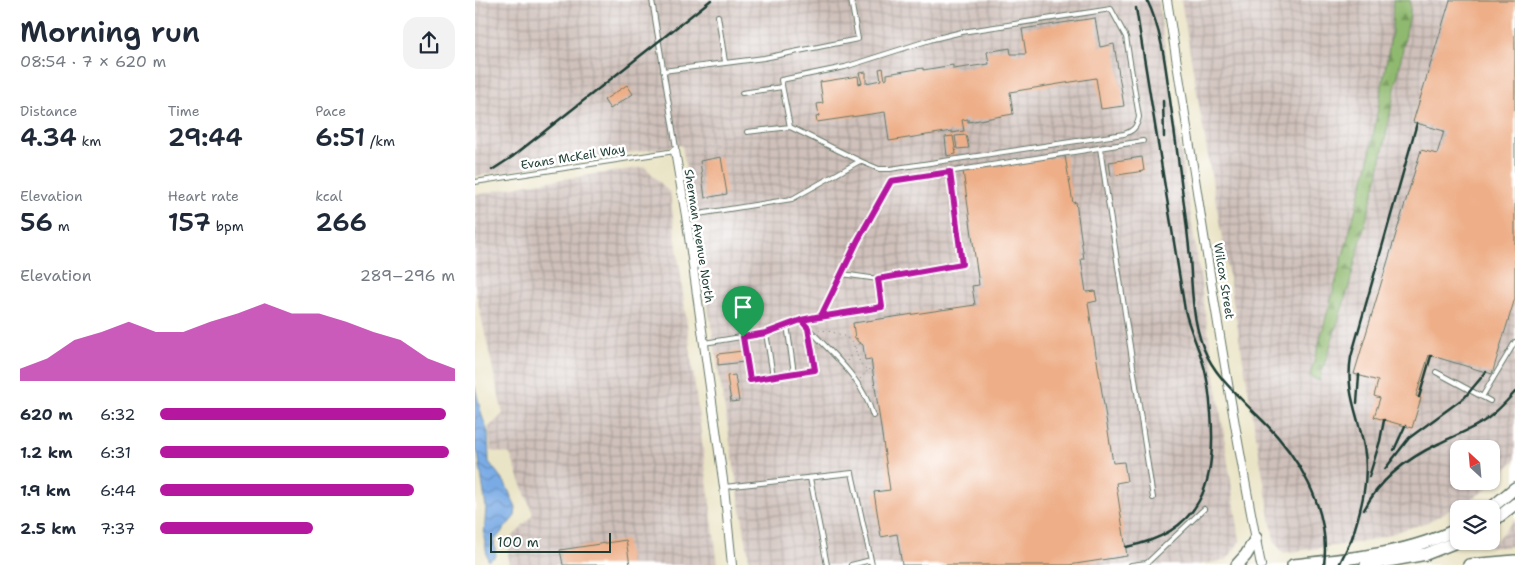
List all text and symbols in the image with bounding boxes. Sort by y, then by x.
text: Morning run [20,13,200,51]
button: share [403,17,455,69]
text: 08:54 · 7 × 620 m [20,51,166,72]
text: Distance [20,102,77,120]
text: Time [168,102,200,120]
text: Pace [315,102,346,120]
text: 4.34 [20,120,77,154]
text: 29:44 [168,120,243,154]
text: 6:51 [315,120,365,154]
text: km [77,132,101,150]
text: /km [365,132,395,150]
street label: Evans McKeil Way [520,141,626,173]
street label: Sherman Avenue North [681,168,717,304]
text: Elevation [20,187,83,205]
text: Heart rate [168,187,239,205]
text: kcal [315,187,343,205]
text: 56 [20,205,53,239]
text: 157 [168,205,211,239]
text: 266 [315,205,367,239]
text: m [53,217,70,235]
text: bpm [211,217,244,235]
street label: Wilcox Street [1210,242,1238,320]
text: Elevation [20,265,92,286]
text: 289–296 m [360,265,455,286]
pin [722,286,764,337]
icon: arrive [729,293,757,321]
text: 620 m [20,404,73,425]
text: 6:32 [100,404,136,425]
north arrow [1450,440,1500,490]
map controls [1450,440,1500,550]
text: 1.2 km [20,442,73,463]
text: 6:31 [100,442,131,463]
text: 1.9 km [20,480,71,501]
text: 6:44 [100,480,136,501]
button: layers [1450,500,1500,550]
text: 2.5 km [20,518,76,539]
text: 7:37 [100,518,135,539]
scale bar [490,530,611,553]
text: 100 m [497,533,539,551]

